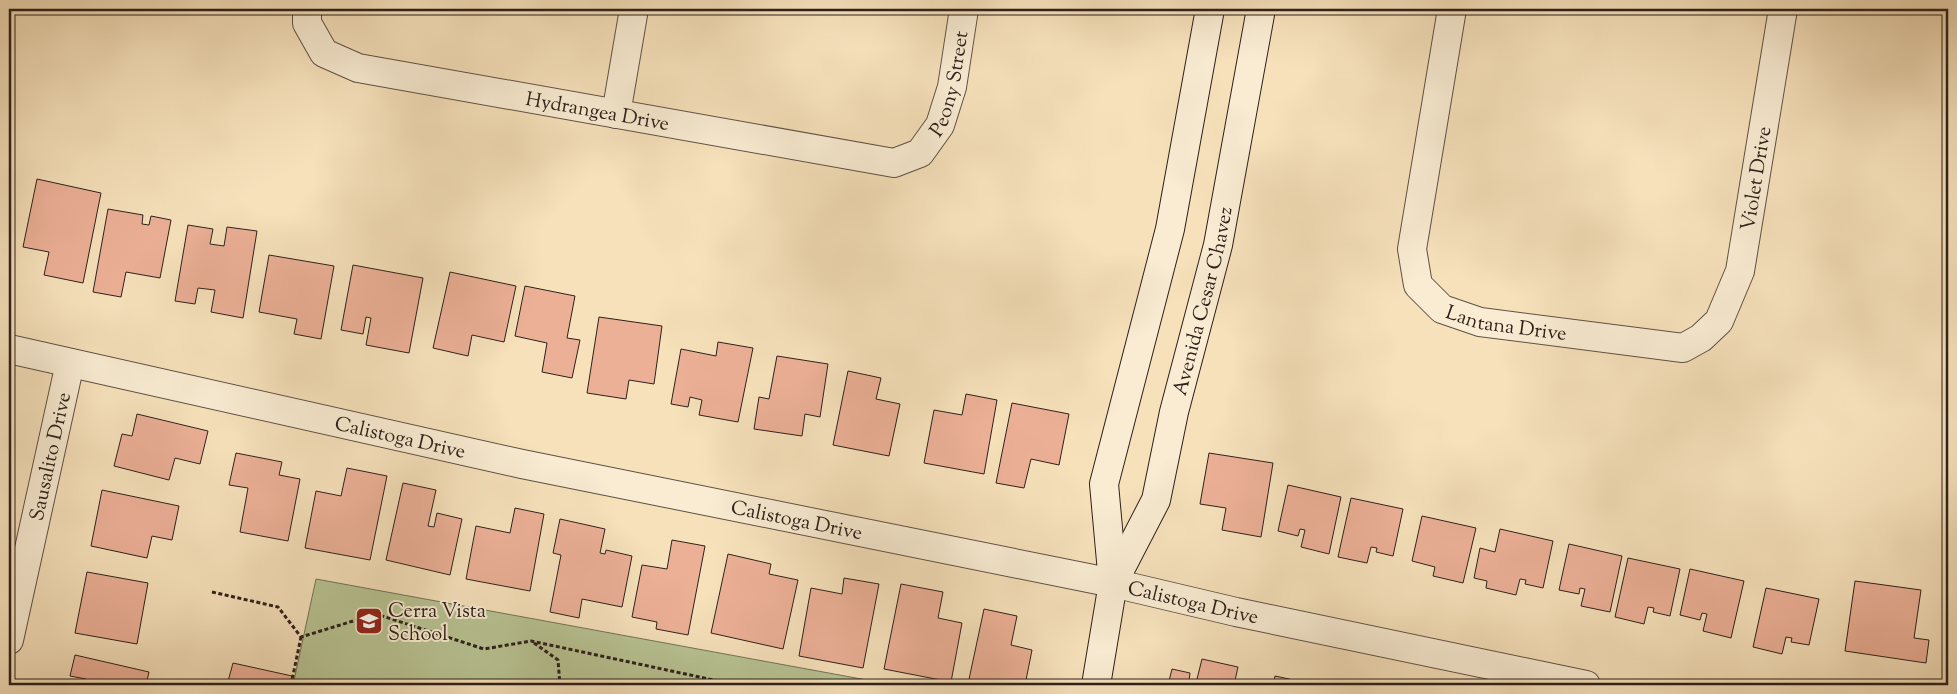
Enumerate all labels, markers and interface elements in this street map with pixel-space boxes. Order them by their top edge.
street label: Peony Street [924,29,977,144]
street label: Hydrangea Drive [523,86,671,140]
street label: Violet Drive [1735,124,1781,233]
street label: Avenida Cesar Chavez [1167,205,1242,399]
street label: Lantana Drive [1441,299,1568,350]
street label: Sausalito Drive [24,390,80,524]
street label: Calistoga Drive [331,410,468,468]
street label: Calistoga Drive [728,494,865,549]
street label: Calistoga Drive [1124,575,1261,633]
place label: Cerra Vista School [388,598,486,650]
school or university icon: Cerra Vista School [354,606,384,636]

